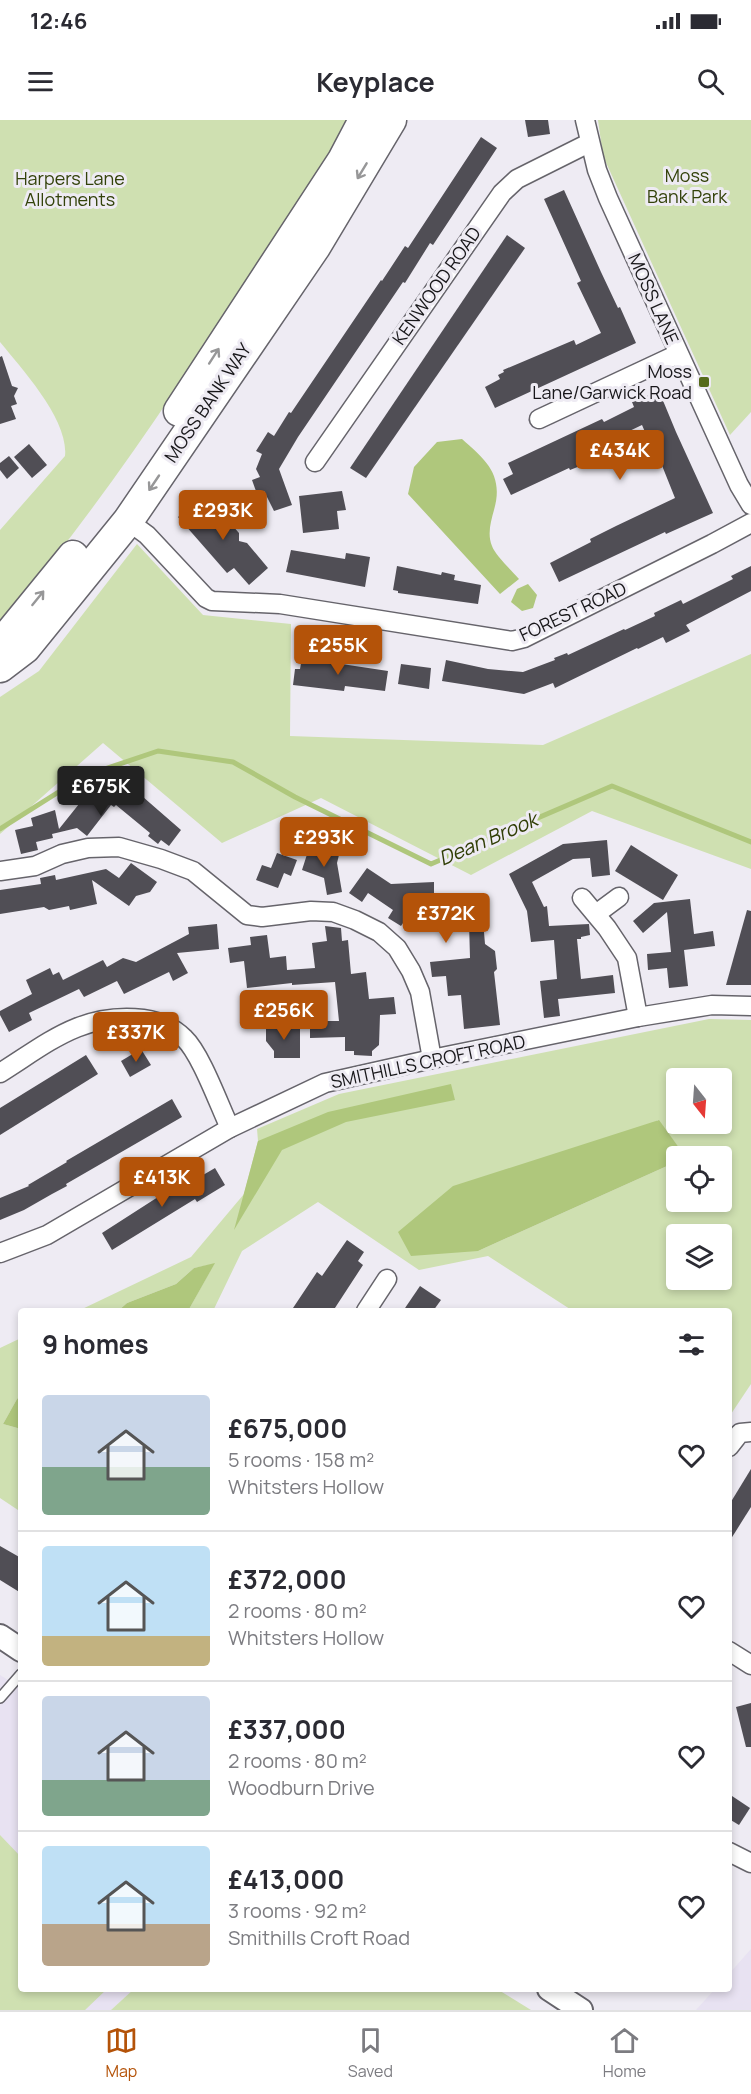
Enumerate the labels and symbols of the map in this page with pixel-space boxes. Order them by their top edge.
one-way arrow [355,162,367,179]
park label: Moss Bank Park [647,163,728,208]
park label: Harpers Lane Allotments [15,166,125,211]
street label: KENWOOD ROAD [386,222,486,349]
street label: MOSS LANE [623,249,685,348]
street label: MOSS BANK WAY [158,337,256,467]
one-way arrow [208,349,220,365]
place label: Moss Lane/Garwick Road [532,359,692,404]
marker: Moss Lane/Garwick Road [697,375,711,389]
pin: £434K [578,430,662,481]
one-way arrow [148,474,160,491]
pin: £293K [181,490,265,541]
street label: FOREST ROAD [515,576,630,646]
one-way arrow [32,590,45,606]
pin: £255K [296,625,380,676]
pin: £675K [59,766,143,817]
water label: Dean Brook [434,804,544,871]
pin: £293K [282,817,366,868]
pin: £372K [404,893,488,944]
pin: £256K [242,990,326,1041]
pin: £337K [94,1012,178,1063]
street label: SMITHILLS CROFT ROAD [328,1029,527,1093]
north arrow [666,1068,732,1134]
pin: £413K [120,1157,204,1208]

